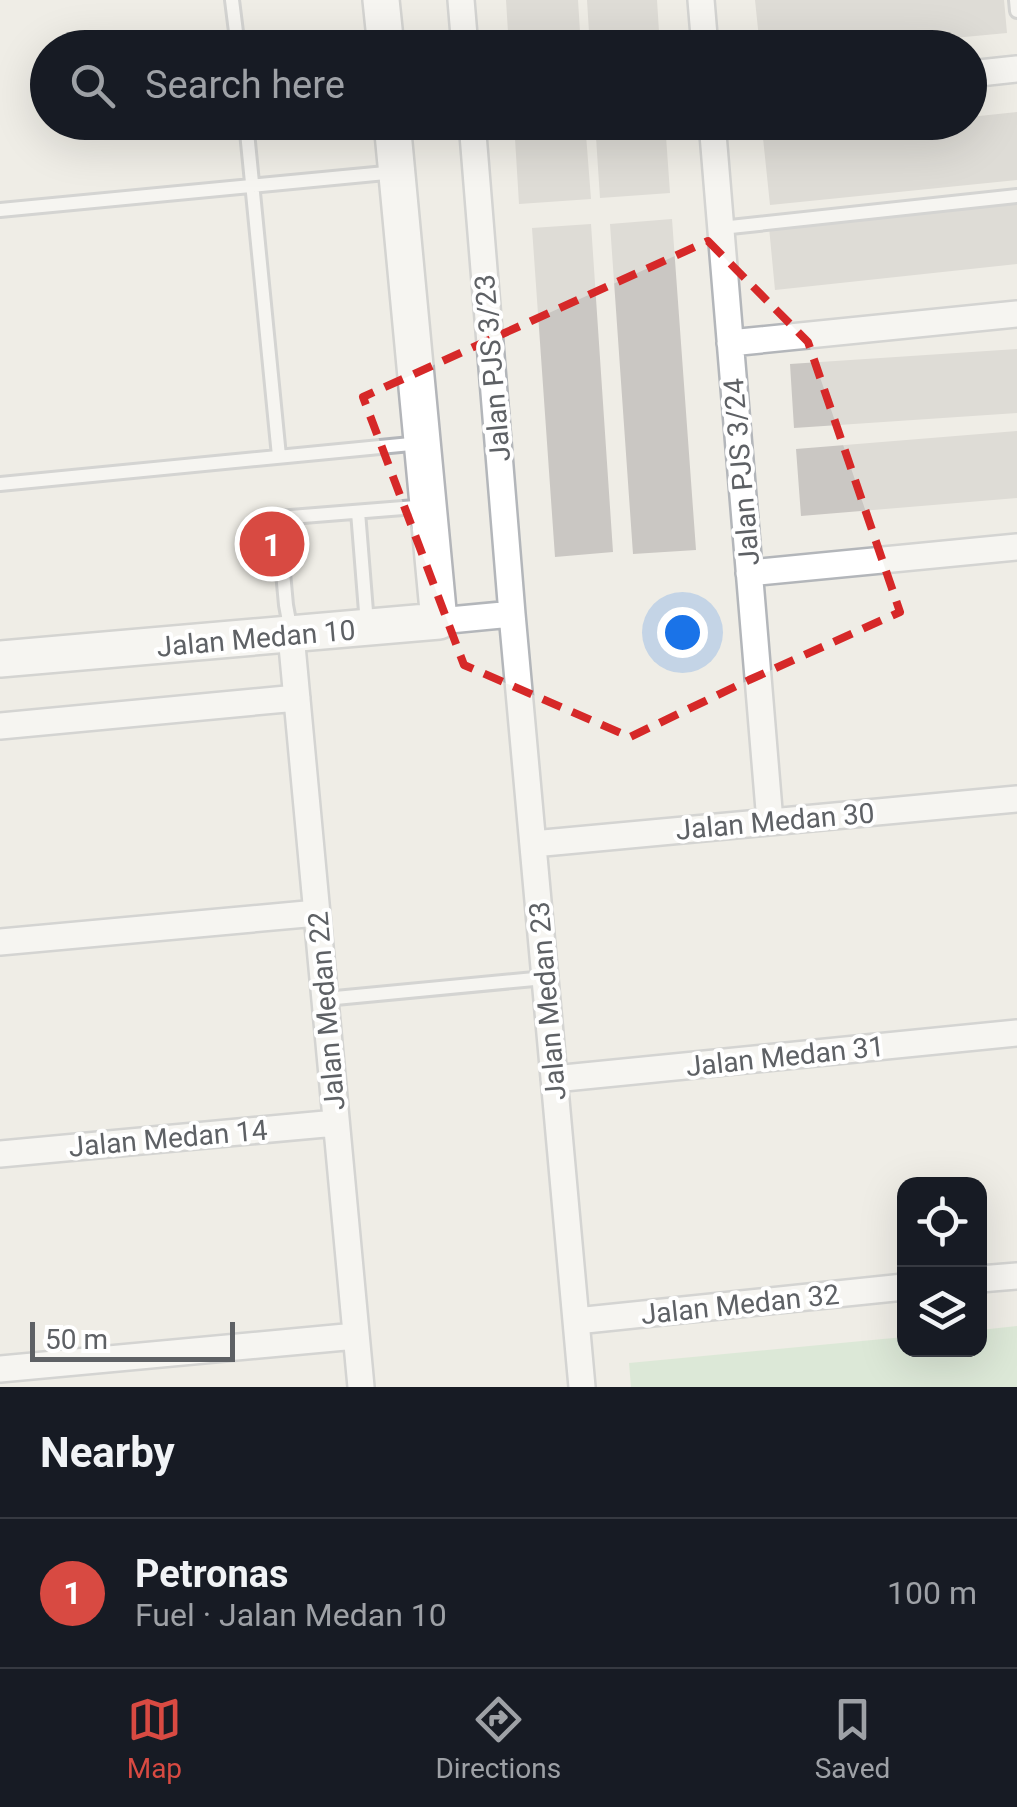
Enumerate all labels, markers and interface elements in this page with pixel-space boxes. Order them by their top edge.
search box [30,30,987,140]
icon: search [65,58,120,113]
text: Search here [145,63,345,107]
street label: Jalan PJS 3/23 [468,273,517,463]
street label: Jalan PJS 3/24 [717,377,766,567]
pin: 1 [240,506,304,582]
your location [657,607,708,658]
street label: Jalan Medan 10 [155,613,357,664]
street label: Jalan Medan 30 [674,796,876,847]
street label: Jalan Medan 23 [522,900,573,1102]
street label: Jalan Medan 22 [301,910,352,1112]
street label: Jalan Medan 31 [684,1030,886,1083]
street label: Jalan Medan 14 [67,1113,269,1164]
map controls [897,1177,987,1357]
button: locate [897,1177,987,1267]
button: layers [897,1267,987,1357]
street label: Jalan Medan 32 [639,1278,841,1331]
scale bar [30,1317,235,1362]
text: 50 m [45,1323,108,1356]
text: Nearby [40,1428,175,1477]
text: Petronas [135,1552,289,1596]
text: 1 [63,1574,82,1612]
text: 100 m [887,1574,977,1612]
text: Fuel · Jalan Medan 10 [135,1596,447,1634]
tab: Map [127,1692,182,1785]
tab: Directions [435,1692,561,1785]
tab: Saved [815,1692,890,1785]

